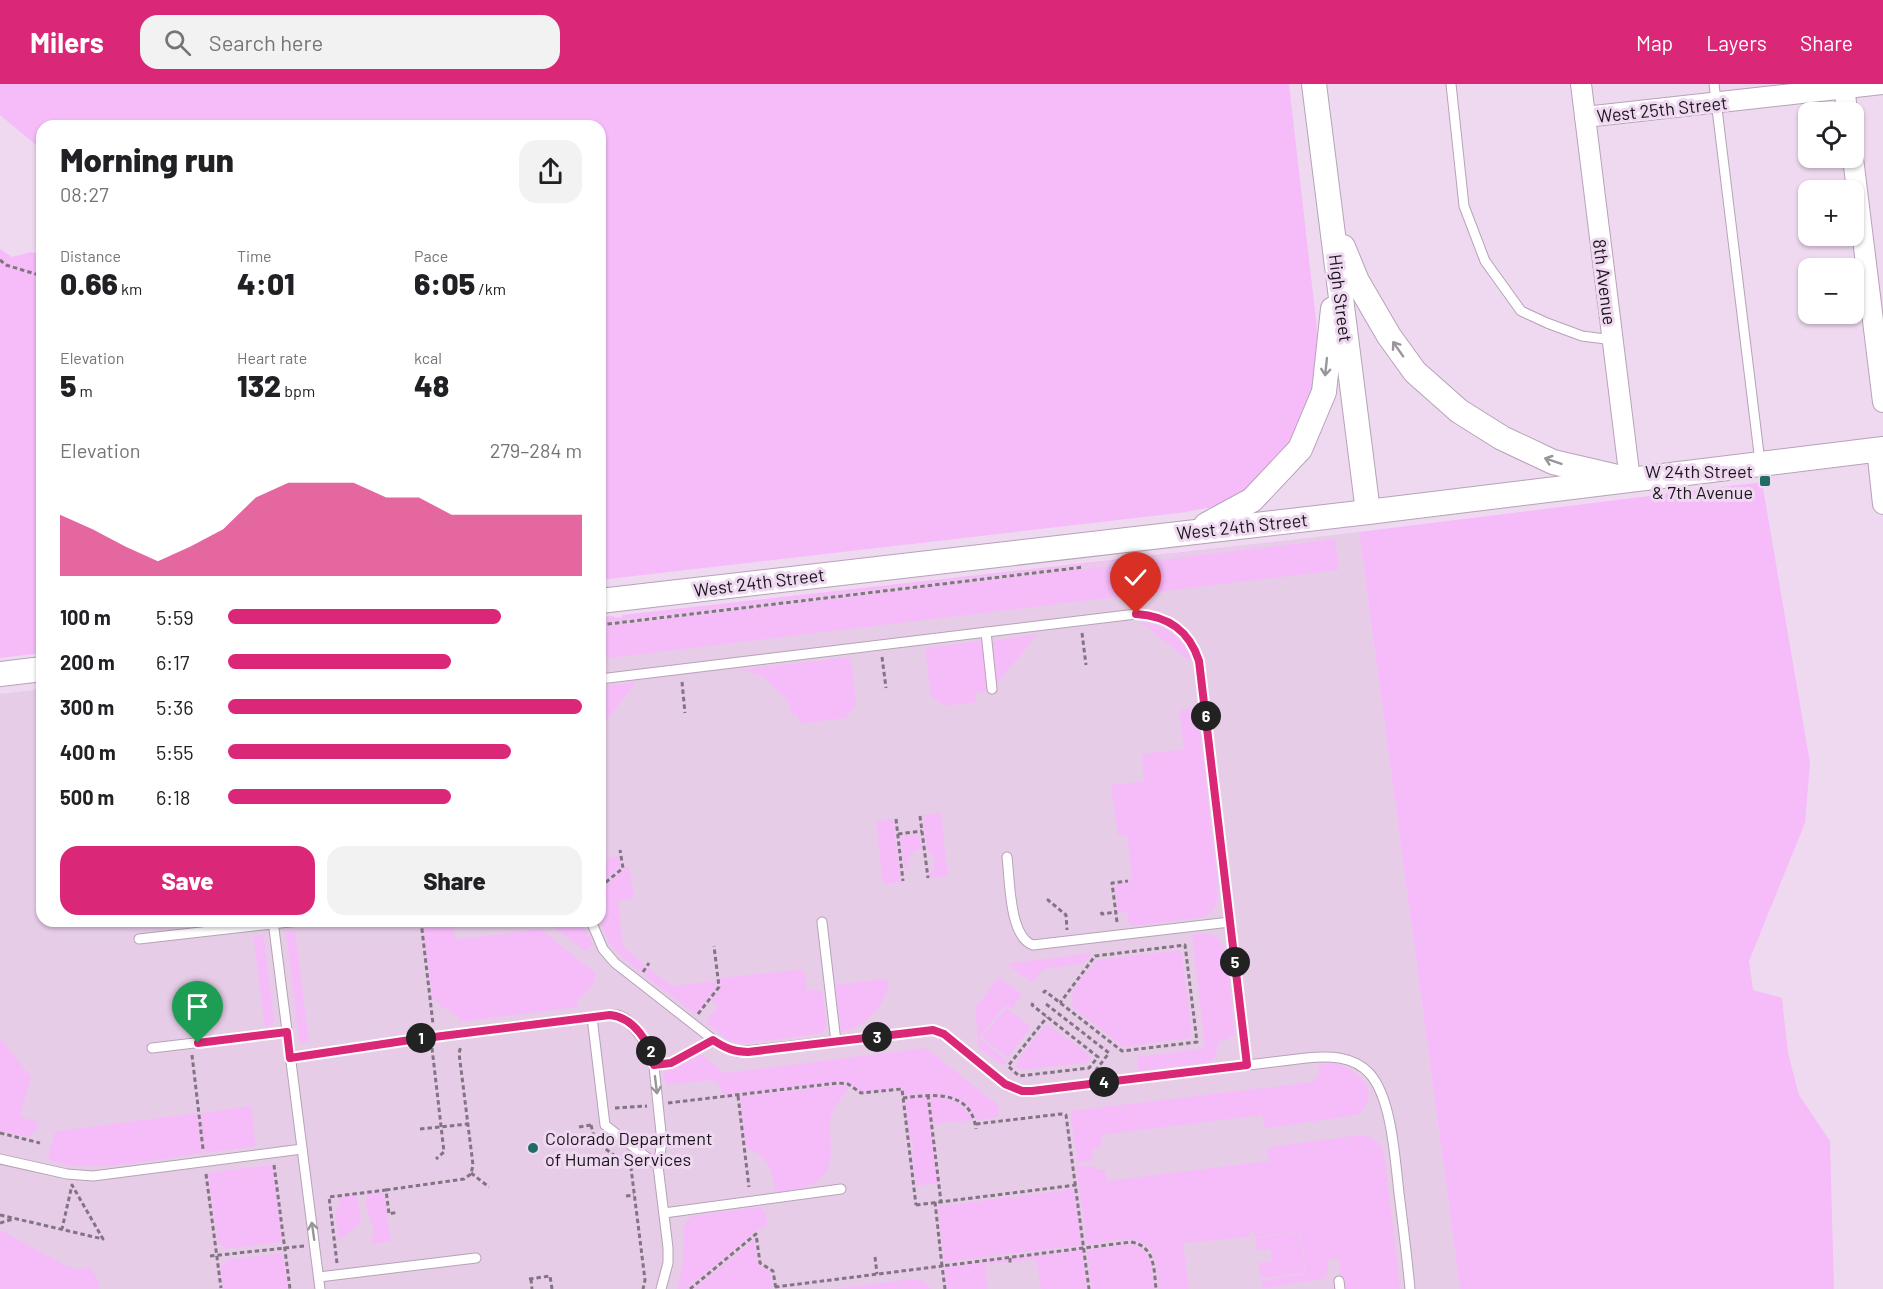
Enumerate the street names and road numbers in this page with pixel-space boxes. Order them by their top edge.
street label: West 25th Street [1596,91,1728,127]
street label: 8th Avenue [1589,238,1621,326]
street label: High Street [1325,253,1357,343]
street label: West 24th Street [1175,508,1309,544]
street label: West 24th Street [692,563,826,601]

